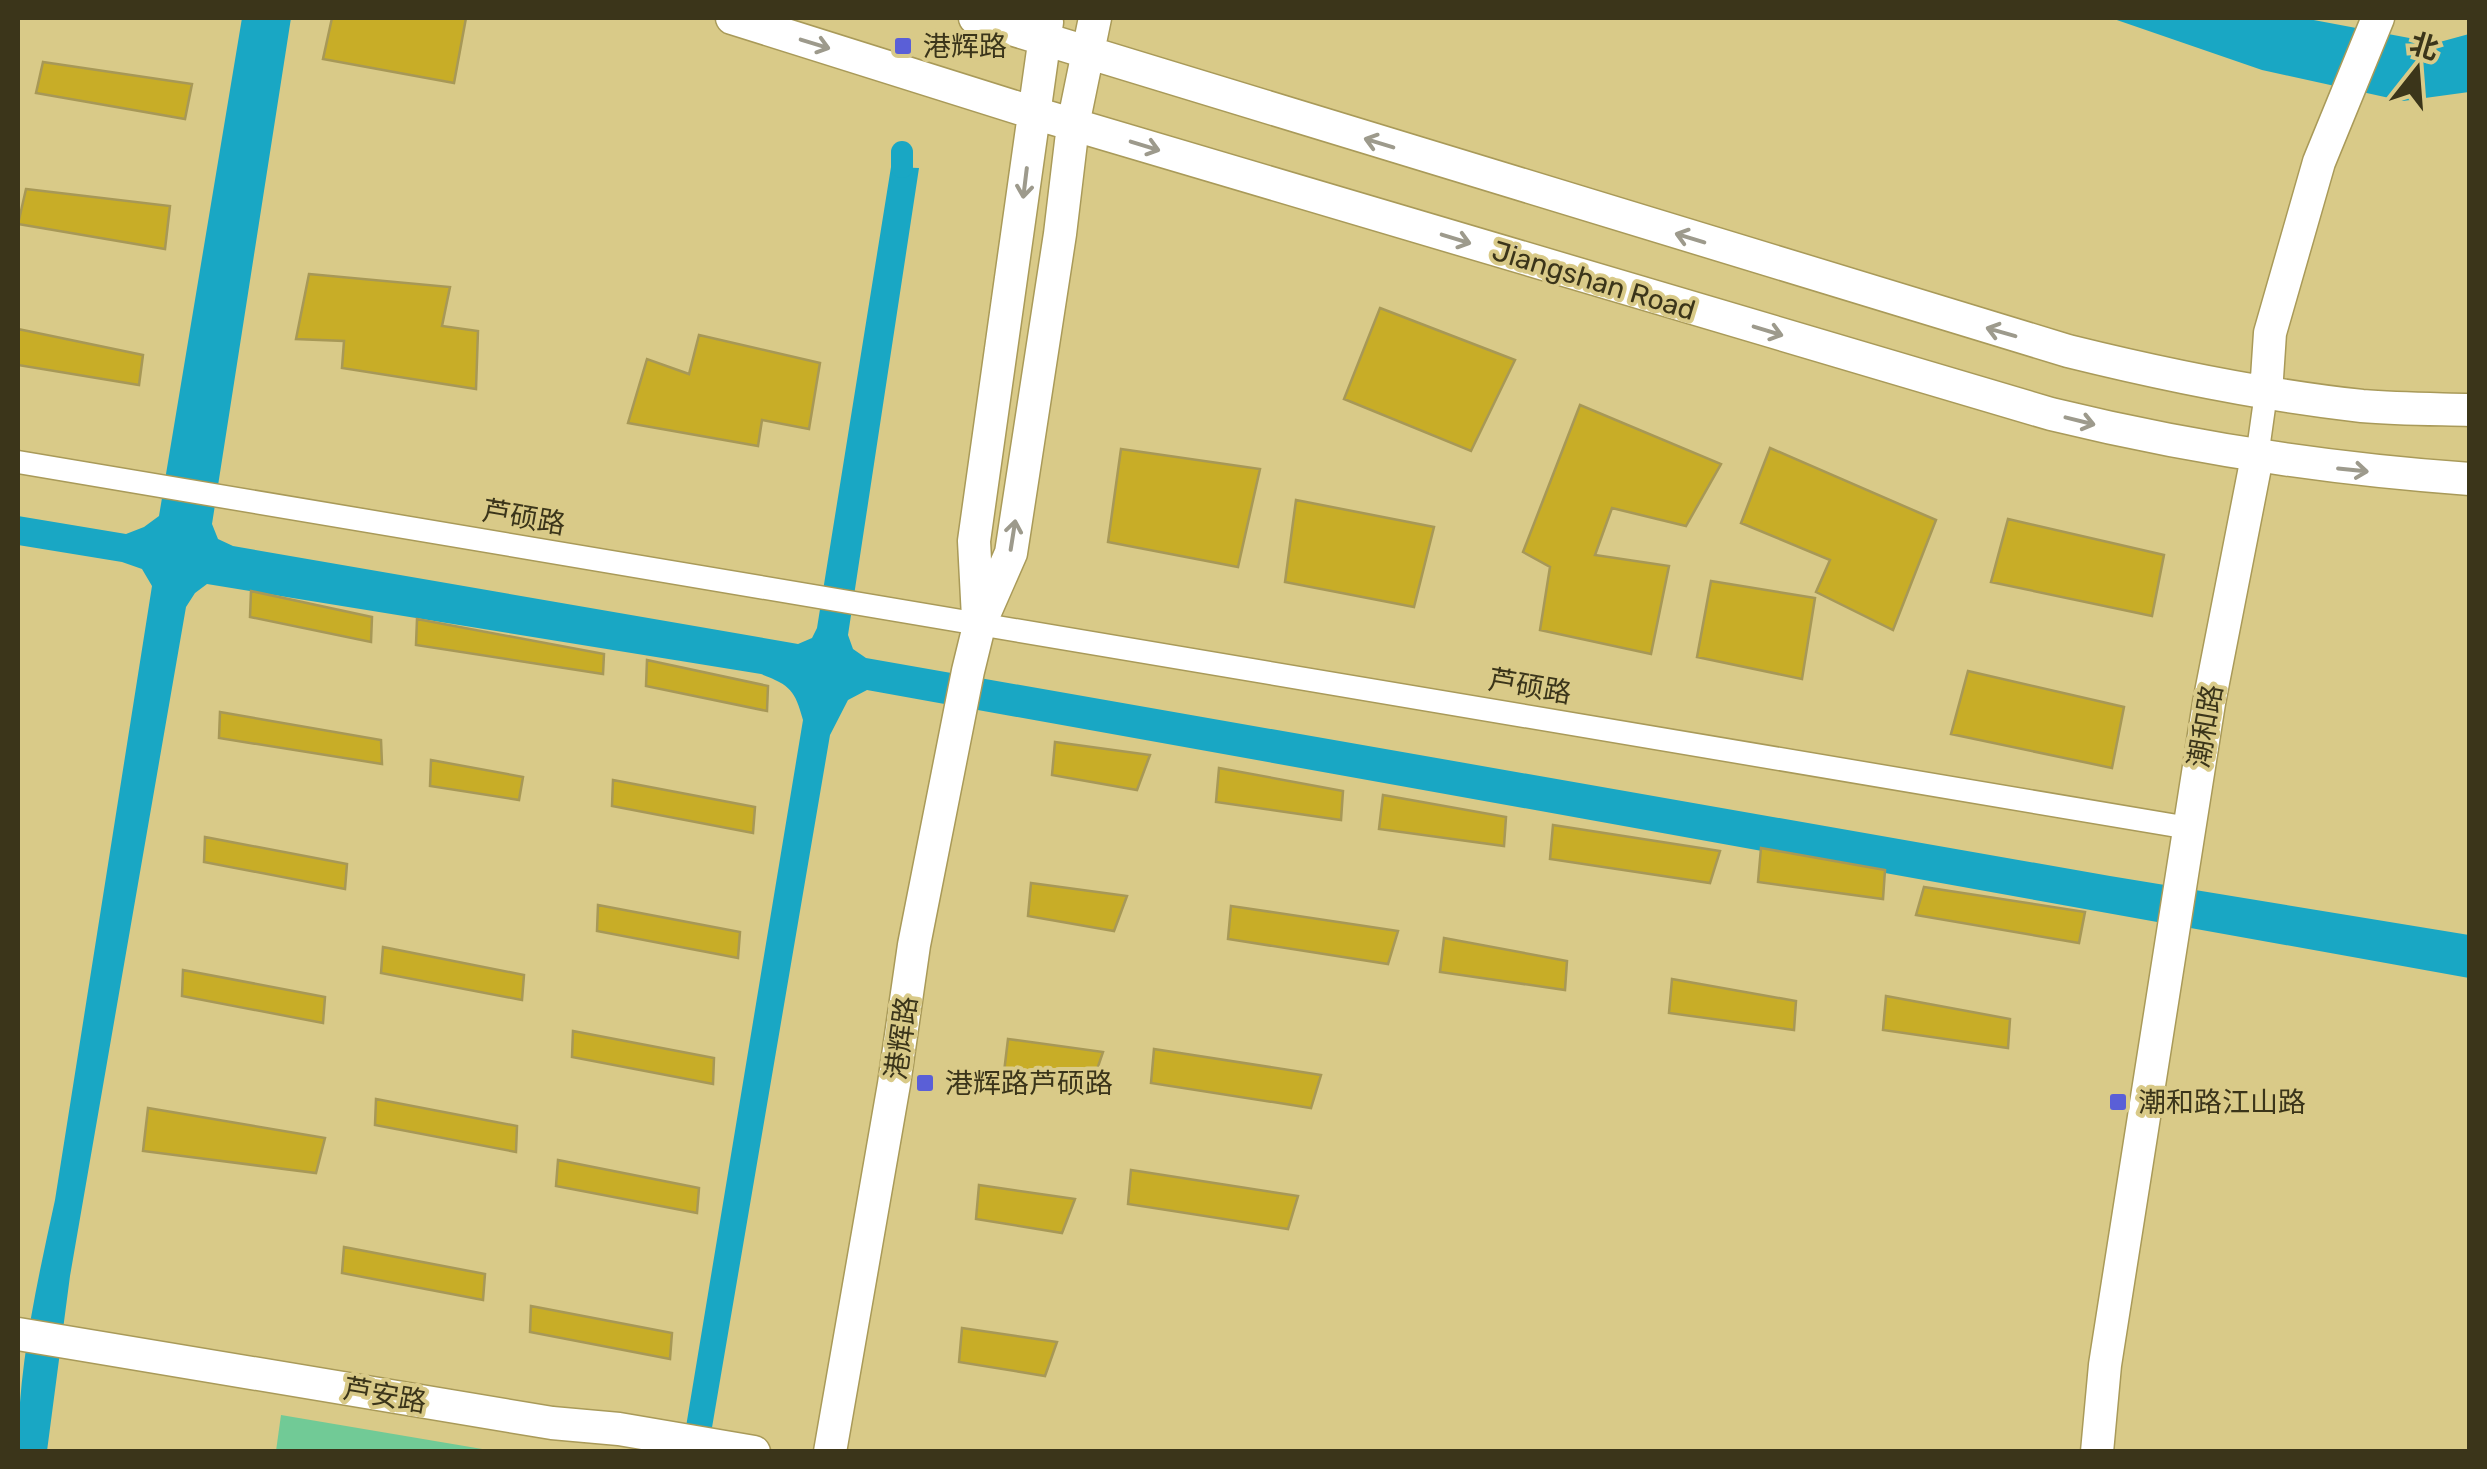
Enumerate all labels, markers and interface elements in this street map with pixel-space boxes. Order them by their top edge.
north arrow [2367,20,2467,120]
text: 北 [2406,27,2442,66]
place label: 港辉路 [923,30,1007,63]
marker: 港辉路 [892,35,914,57]
one-way arrow [798,36,830,54]
one-way arrow [1364,133,1395,151]
one-way arrow [1128,138,1160,156]
one-way arrow [1015,167,1034,199]
one-way arrow [1675,228,1706,246]
one-way arrow [1440,231,1471,249]
street label: Jiangshan Road [1488,234,1699,327]
one-way arrow [1986,322,2017,341]
one-way arrow [1751,323,1783,341]
one-way arrow [2063,413,2095,431]
one-way arrow [2337,461,2369,480]
street label: 芦硕路 [480,494,568,541]
one-way arrow [1005,520,1023,552]
street label: 芦硕路 [1486,663,1574,710]
street label: 潮和路 [2182,682,2229,770]
street label: 港辉路 [879,994,924,1082]
place label: 港辉路芦硕路 [945,1067,1113,1100]
marker: 港辉路芦硕路 [914,1072,936,1094]
place label: 潮和路江山路 [2138,1086,2306,1119]
marker: 潮和路江山路 [2107,1091,2129,1113]
street label: 芦安路 [341,1372,429,1419]

